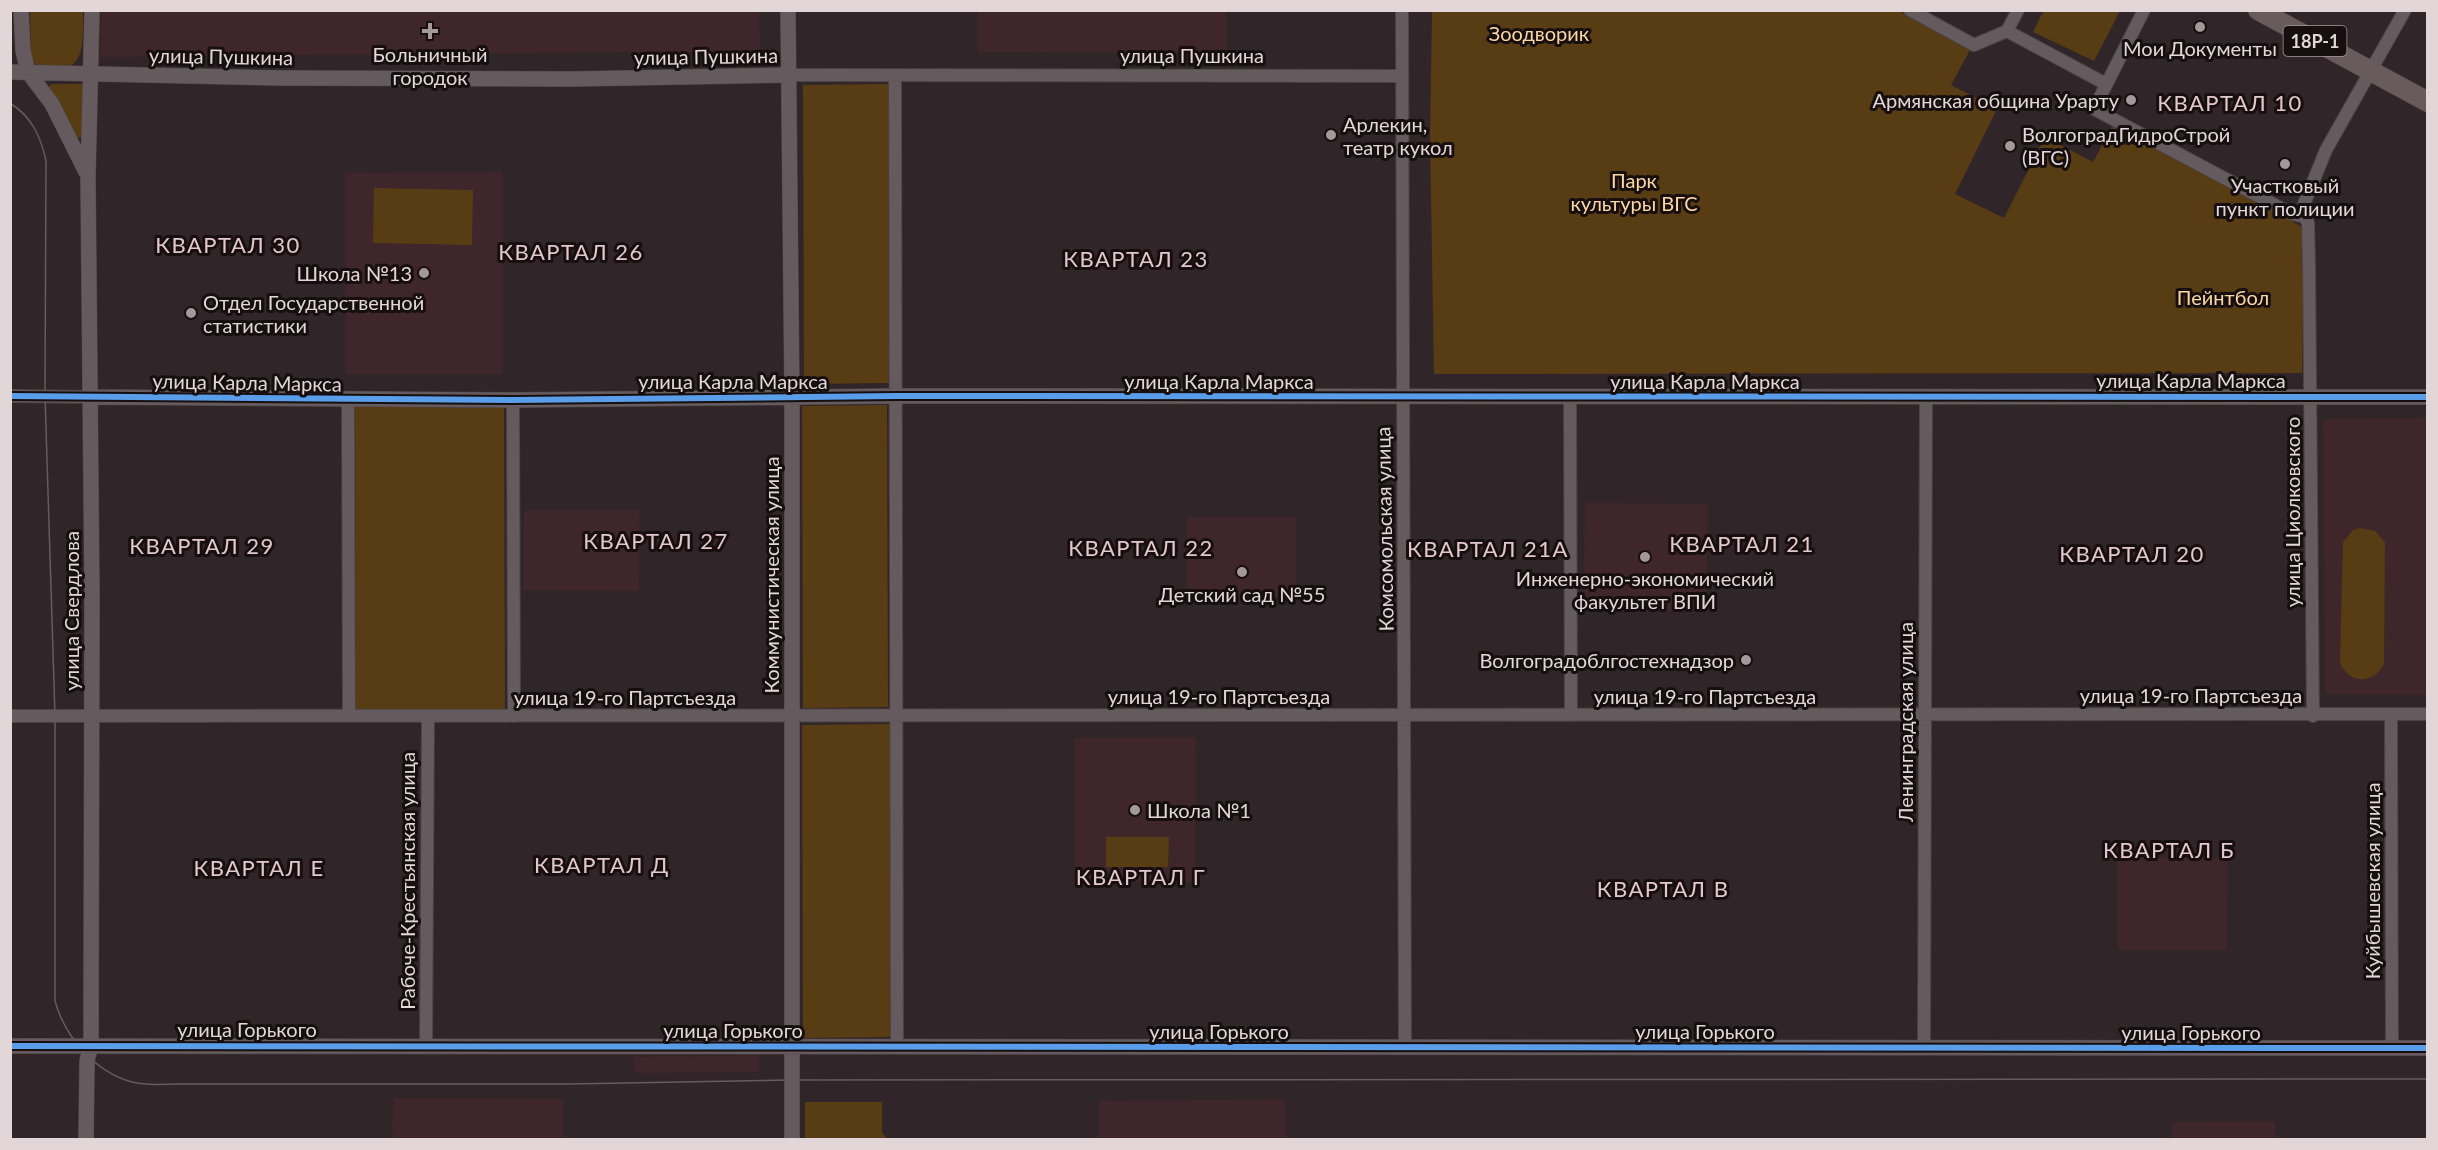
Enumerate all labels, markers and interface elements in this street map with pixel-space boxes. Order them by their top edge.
marker: Мои Документы [2193,20,2207,34]
park label: Зоодворик [1489,21,1590,45]
marker: Больничный городок [421,22,439,40]
road number: 18Р-1 [2284,26,2346,56]
place label: Мои Документы [2123,36,2277,60]
place label: Больничный городок [373,42,487,89]
street label: улица Пушкина [149,43,293,69]
street label: улица Пушкина [634,43,778,69]
street label: улица Пушкина [1120,43,1264,67]
place label: Армянская община Урарту [1873,88,2120,112]
district label: КВАРТАЛ 10 [2157,89,2303,116]
marker: Армянская община Урарту [2124,93,2138,107]
place label: Арлекин, театр кукол [1343,112,1453,159]
place label: ВолгоградГидроСтрой (ВГС) [2022,122,2230,169]
marker: Арлекин, театр кукол [1324,128,1338,142]
marker: ВолгоградГидроСтрой (ВГС) [2003,139,2017,153]
marker: Участковый пункт полиции [2278,157,2292,171]
park label: Парк культуры ВГС [1570,168,1698,215]
place label: Участковый пункт полиции [2215,173,2355,220]
district label: КВАРТАЛ 30 [155,231,301,258]
district label: КВАРТАЛ 26 [498,238,644,265]
district label: КВАРТАЛ 23 [1063,245,1209,272]
place label: Школа №13 [297,261,412,285]
marker: Школа №13 [417,266,431,280]
park label: Пейнтбол [2177,285,2269,309]
place label: Отдел Государственной статистики [203,290,424,337]
marker: Отдел Государственной статистики [184,306,198,320]
street label: улица Карла Маркса [152,368,342,396]
street label: улица Карла Маркса [2096,368,2286,392]
street label: улица Карла Маркса [638,369,828,393]
street label: улица Карла Маркса [1124,369,1314,393]
street label: улица Карла Маркса [1610,369,1800,393]
street label: улица Циолковского [2280,417,2304,607]
street label: Комсомольская улица [1370,426,1398,632]
street label: Коммунистическая улица [759,457,783,693]
district label: КВАРТАЛ 27 [583,527,729,554]
district label: КВАРТАЛ 21 [1669,530,1815,557]
street label: улица Свердлова [59,531,83,691]
district label: КВАРТАЛ 29 [129,532,275,559]
district label: КВАРТАЛ 22 [1068,534,1214,561]
district label: КВАРТАЛ 21А [1407,535,1569,562]
district label: КВАРТАЛ 20 [2059,540,2205,567]
marker: Инженерно-экономический факультет ВПИ [1638,550,1652,564]
marker: Детский сад №55 [1235,565,1249,579]
place label: Инженерно-экономический факультет ВПИ [1516,566,1774,613]
place label: Детский сад №55 [1159,582,1325,606]
street label: Ленинградская улица [1893,622,1917,823]
place label: Волгоградоблгостехнадзор [1479,648,1734,672]
marker: Волгоградоблгостехнадзор [1739,653,1753,667]
street label: улица 19-го Партсъезда [2080,683,2302,707]
street label: улица 19-го Партсъезда [1108,684,1330,708]
street label: улица 19-го Партсъезда [1594,684,1816,708]
street label: улица 19-го Партсъезда [514,685,736,709]
street label: Рабоче-Крестьянская улица [395,752,419,1010]
street label: Куйбышевская улица [2360,783,2384,979]
place label: Школа №1 [1147,798,1251,822]
marker: Школа №1 [1128,803,1142,817]
district label: КВАРТАЛ Б [2103,836,2235,863]
district label: КВАРТАЛ Д [534,851,670,878]
district label: КВАРТАЛ Е [193,854,325,881]
district label: КВАРТАЛ Г [1076,863,1206,890]
district label: КВАРТАЛ В [1597,875,1729,902]
street label: улица Горького [177,1017,317,1041]
street label: улица Горького [663,1018,803,1042]
street label: улица Горького [1149,1019,1289,1043]
street label: улица Горького [1635,1019,1775,1043]
street label: улица Горького [2121,1020,2261,1044]

